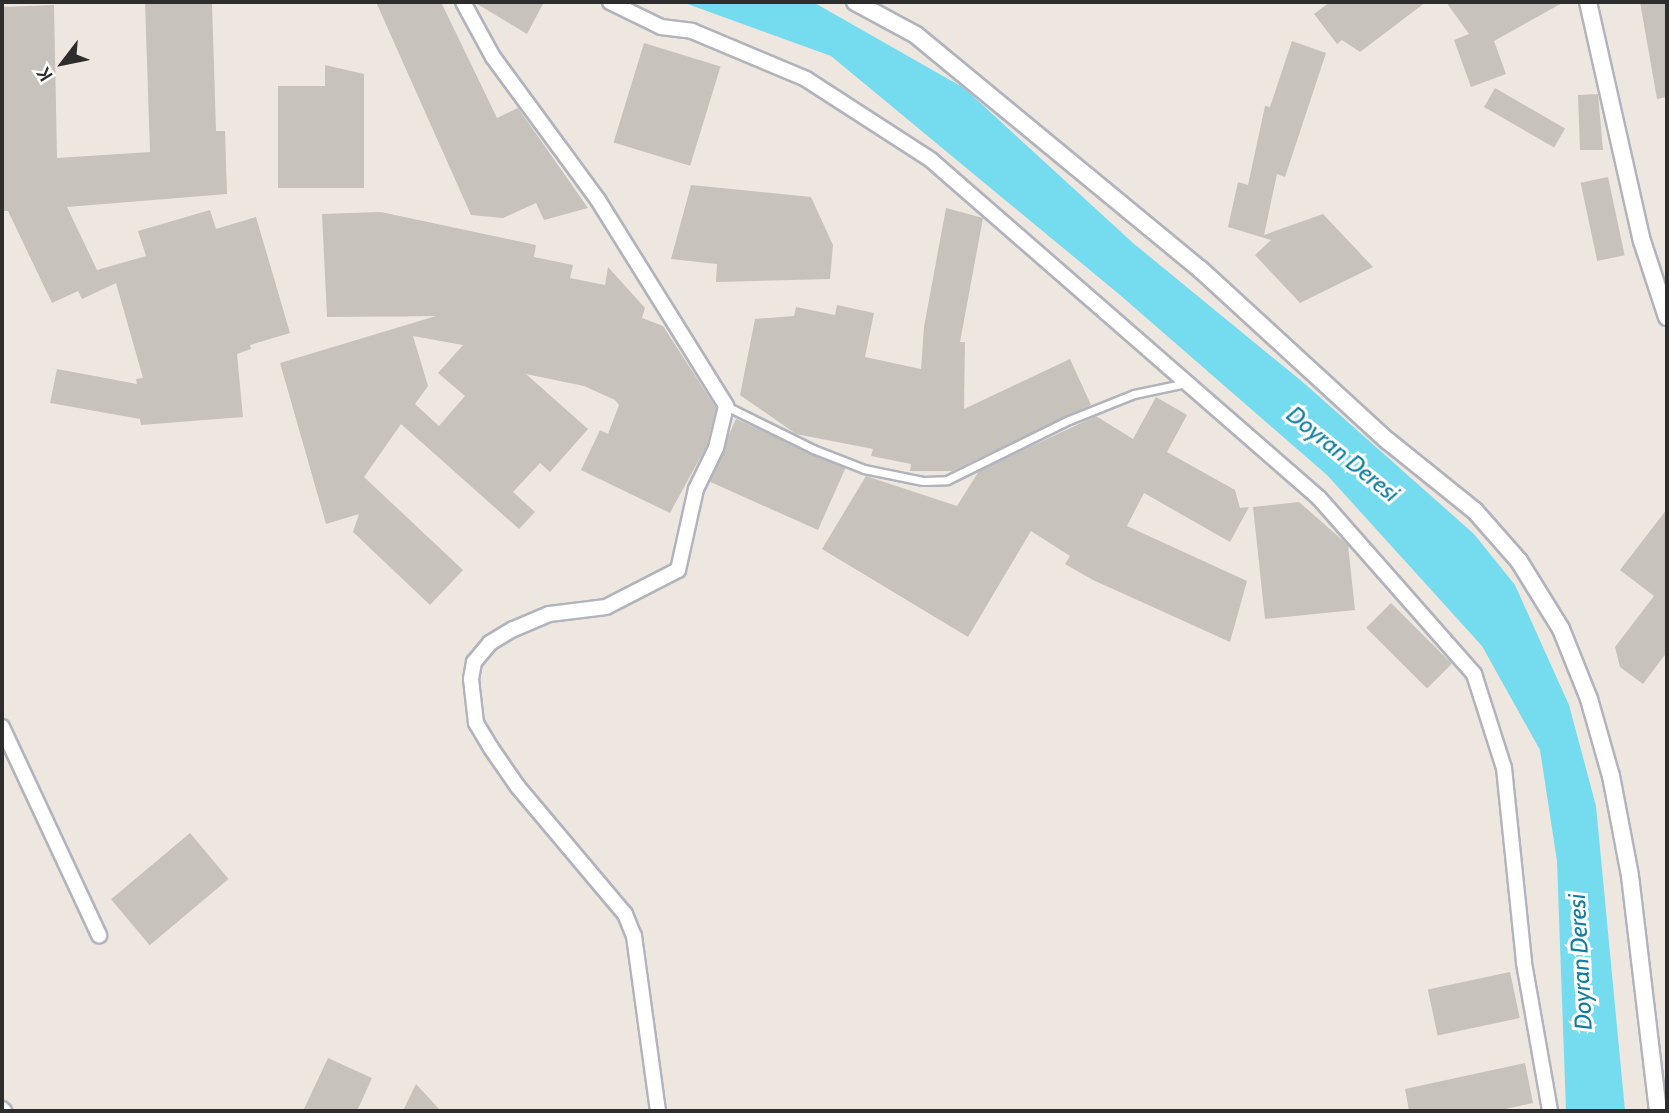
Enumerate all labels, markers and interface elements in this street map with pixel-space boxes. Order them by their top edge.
north arrow [28,28,98,98]
text: K [32,63,58,86]
water label: Doyran Deresi [1281,400,1405,508]
water label: Doyran Deresi [1562,893,1598,1031]

